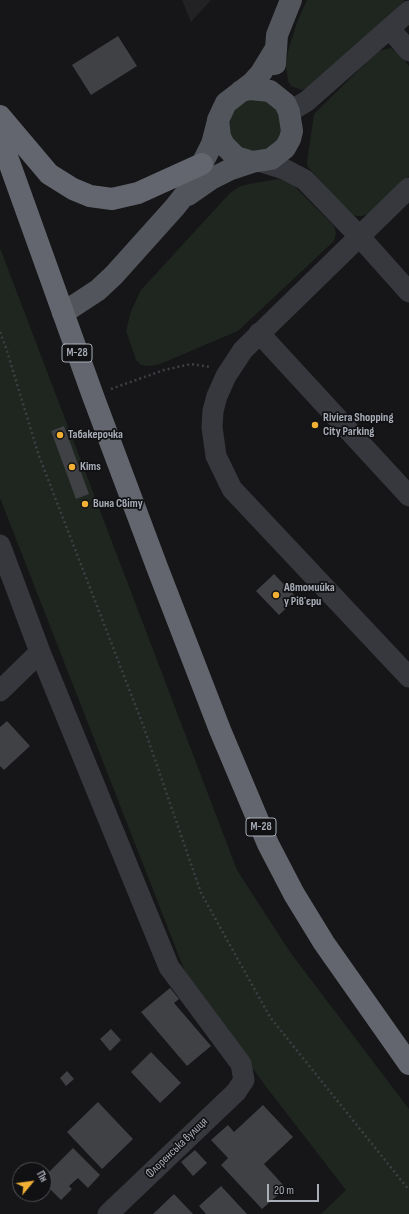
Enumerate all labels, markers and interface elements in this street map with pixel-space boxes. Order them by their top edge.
road number: М-28 [62,344,92,362]
place label: Riviera Shopping City Parking [323,411,393,439]
marker: Riviera Shopping City Parking [310,420,320,430]
place label: Табакерочка [68,428,123,442]
marker: Табакерочка [55,430,65,440]
place label: Kims [80,460,101,474]
marker: Kims [67,462,77,472]
place label: Вина Світу [93,497,143,511]
marker: Вина Світу [80,499,90,509]
place label: Автомийка у Рівʼєри [284,581,335,609]
marker: Автомийка у Рівʼєри [271,590,281,600]
road number: М-28 [246,818,276,836]
street label: Флоренська вулиця [143,1115,211,1181]
north arrow [12,1162,52,1202]
text: Пн [34,1169,50,1184]
scale bar [269,1176,321,1202]
text: 20 m [274,1183,294,1198]

